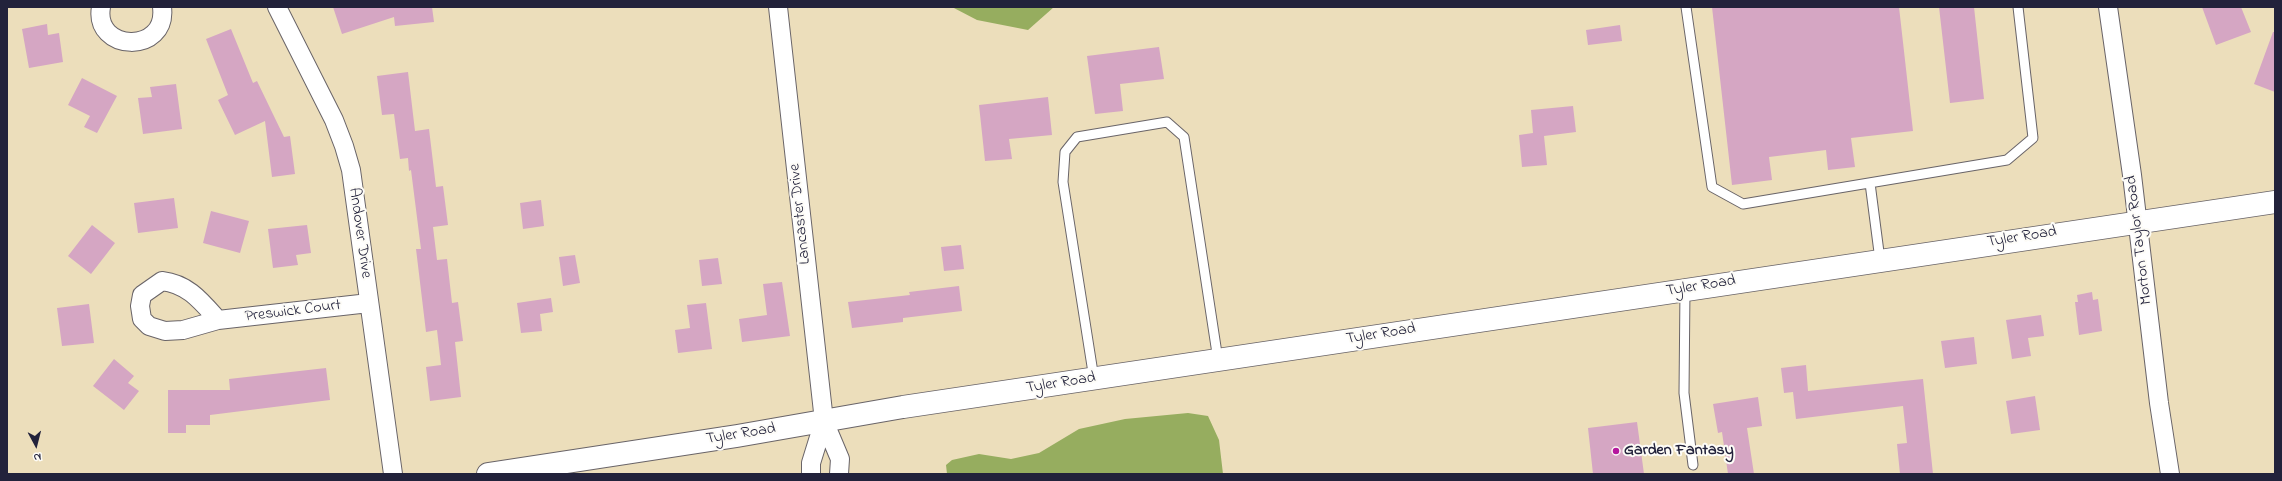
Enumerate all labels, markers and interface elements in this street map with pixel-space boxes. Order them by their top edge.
street label: Lancaster Drive [786,163,816,265]
street label: Morton Taylor Road [2123,174,2157,306]
street label: Andover Drive [343,186,375,280]
street label: Tyler Road [1986,223,2058,253]
street label: Tyler Road [1665,272,1737,302]
street label: Preswick Court [244,297,342,327]
street label: Tyler Road [1345,320,1417,350]
street label: Tyler Road [1025,369,1097,399]
street label: Tyler Road [705,420,777,450]
north arrow [16,425,56,465]
place label: Garden Fantasy [1624,441,1734,461]
marker: Garden Fantasy [1611,446,1621,456]
text: N [33,449,42,465]

